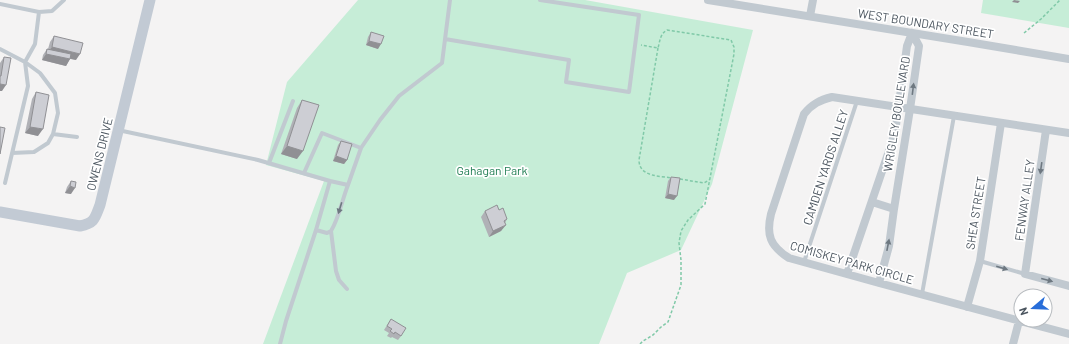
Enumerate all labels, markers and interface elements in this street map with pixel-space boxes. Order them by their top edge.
street label: WEST BOUNDARY STREET [857,5,995,41]
street label: WRIGLEY BOULEVARD [880,55,912,173]
one-way arrow [910,83,916,95]
street label: CAMDEN YARDS ALLEY [800,107,850,227]
street label: OWENS DRIVE [83,116,115,192]
street label: FENWAY ALLEY [1011,158,1037,242]
one-way arrow [1038,162,1044,175]
park label: Gahagan Park [456,163,528,177]
street label: SHEA STREET [962,175,988,251]
one-way arrow [337,202,343,214]
street label: COMISKEY PARK CIRCLE [789,238,915,286]
one-way arrow [886,239,892,251]
one-way arrow [997,265,1009,271]
one-way arrow [1041,277,1053,283]
north arrow [1013,288,1053,328]
text: N [1016,306,1030,317]

